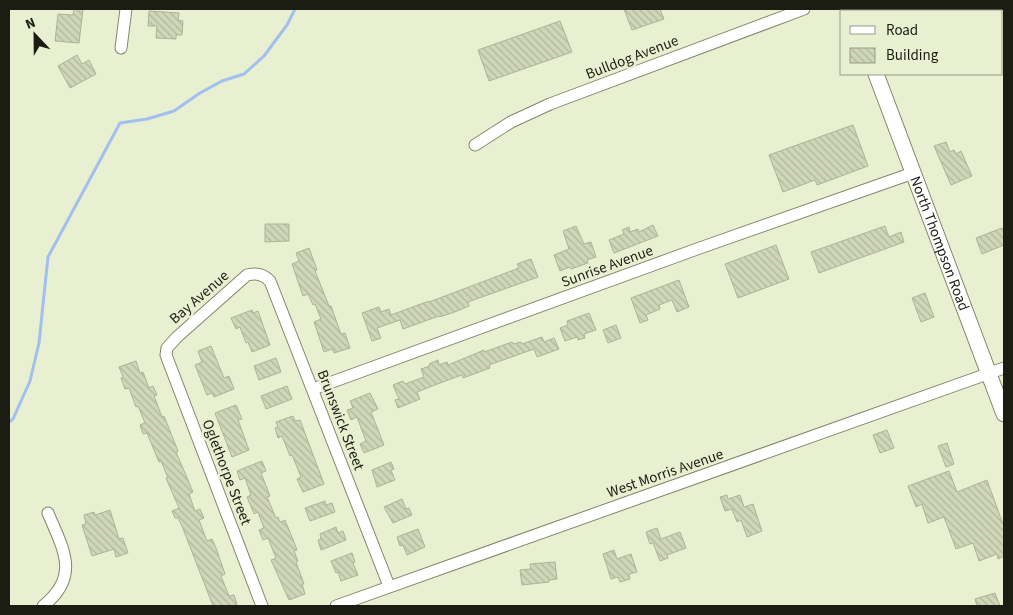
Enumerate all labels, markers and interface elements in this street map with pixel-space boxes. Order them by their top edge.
north arrow [10,10,60,60]
legend [840,10,1003,75]
text: N [22,13,39,35]
text: Road [886,20,918,41]
street label: Bulldog Avenue [583,30,682,85]
text: Building [886,45,939,66]
street label: North Thompson Road [904,173,974,314]
street label: Sunrise Avenue [558,240,656,293]
street label: Bay Avenue [165,266,234,329]
street label: Brunswick Street [312,367,369,473]
street label: Oglethorpe Street [197,416,256,528]
street label: West Morris Avenue [604,444,726,503]

